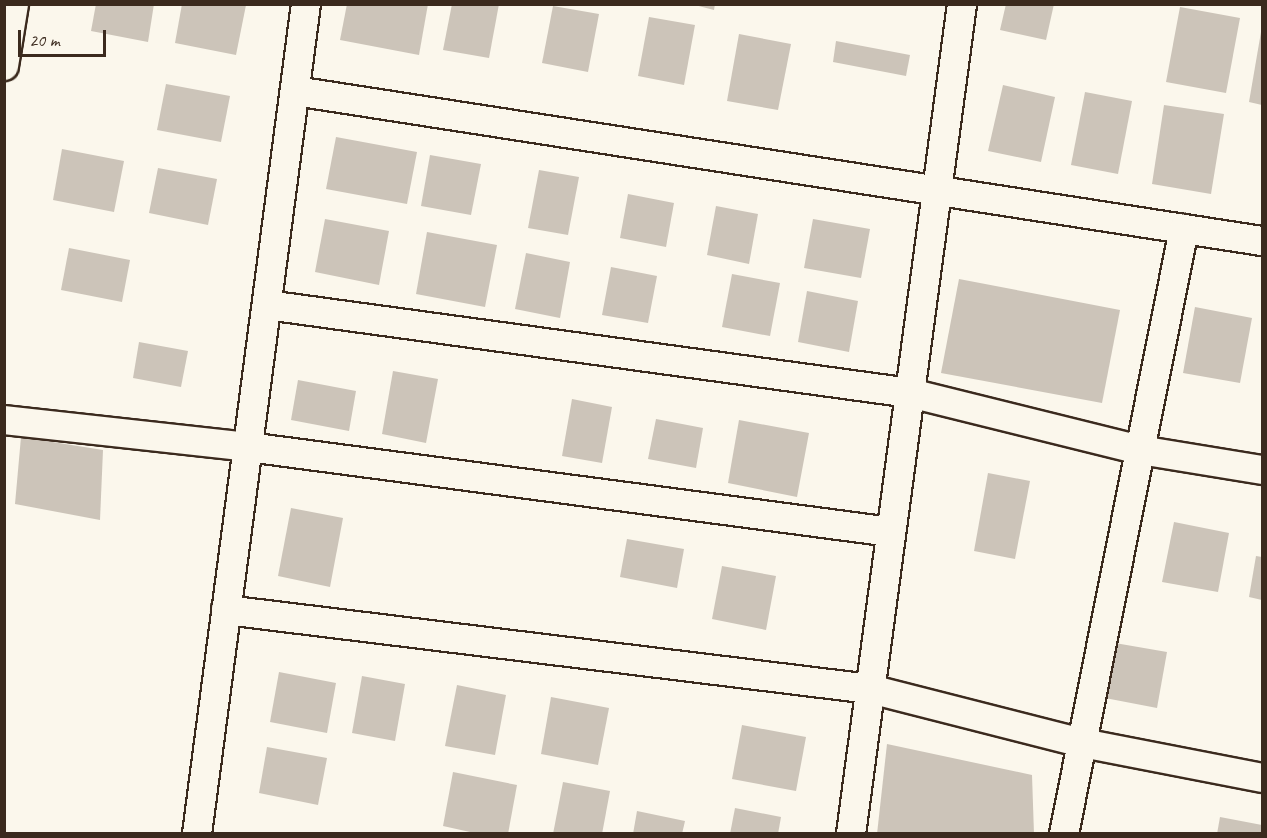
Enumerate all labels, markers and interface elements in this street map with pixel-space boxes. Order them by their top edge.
scale bar [21,18,110,56]
text: 20 m [29,29,60,51]

